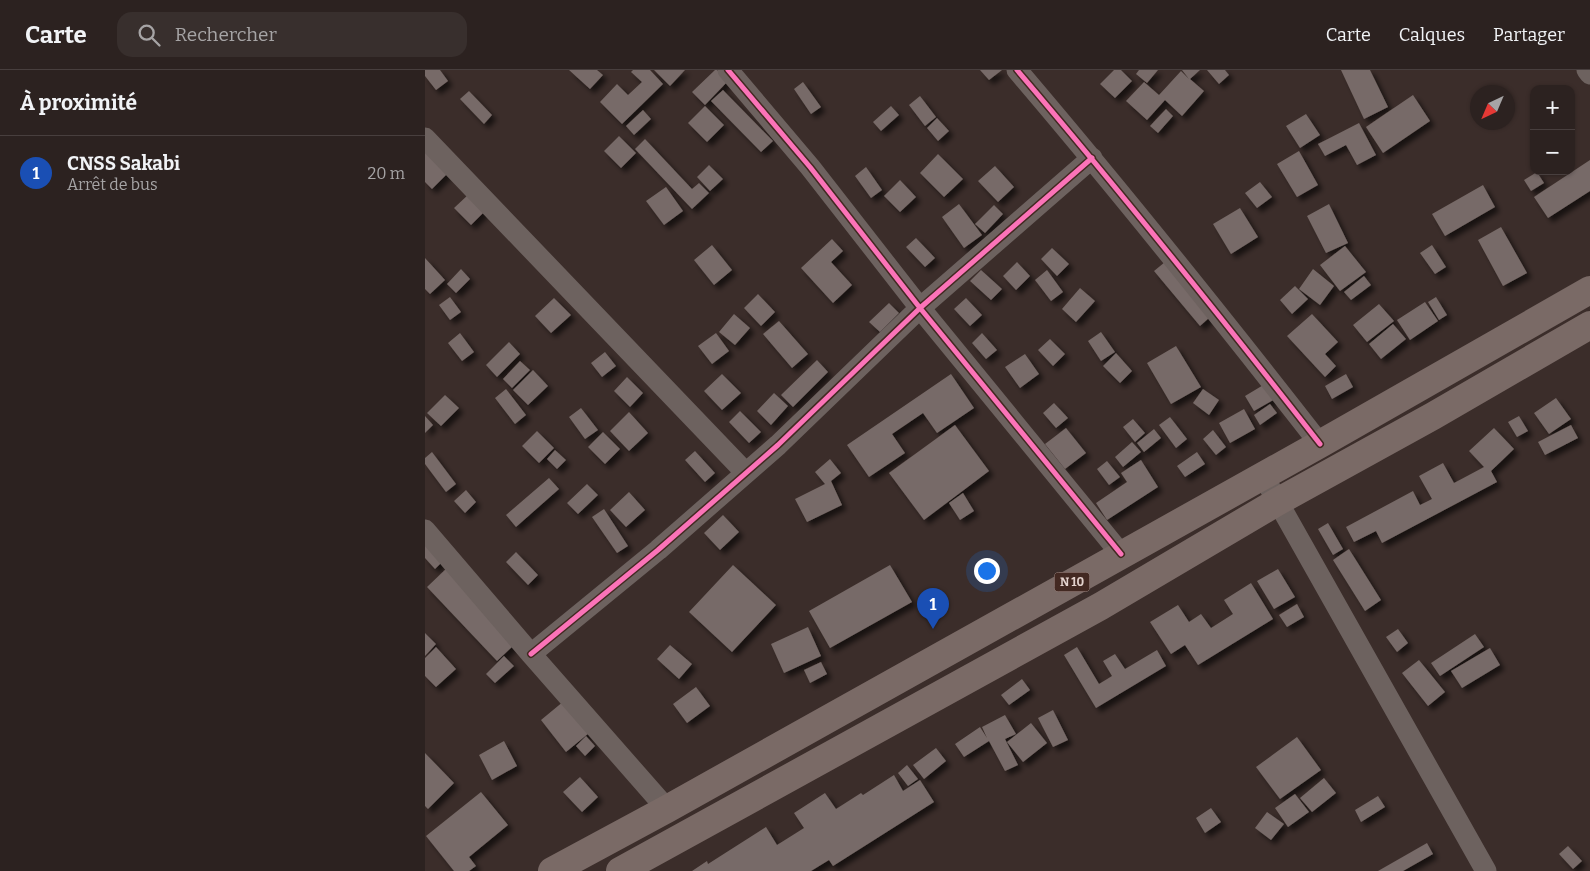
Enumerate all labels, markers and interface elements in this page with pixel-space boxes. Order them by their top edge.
search box [117,12,467,57]
text: Carte [25,21,87,49]
icon: search [135,21,163,49]
text: Rechercher [175,23,277,46]
text: Carte [1326,24,1371,46]
text: Calques [1399,24,1465,46]
text: Partager [1493,24,1565,46]
north arrow [1470,85,1515,130]
map controls [1530,85,1575,175]
button: + [1530,85,1575,130]
text: À proximité [20,90,137,116]
button: − [1530,130,1575,175]
text: CNSS Sakabi [67,152,180,175]
text: 1 [33,164,39,183]
text: 20 m [368,164,405,183]
text: Arrêt de bus [67,175,158,194]
your location [974,558,1000,584]
road number: N 10 [1055,572,1089,592]
pin: 1 [917,588,949,629]

